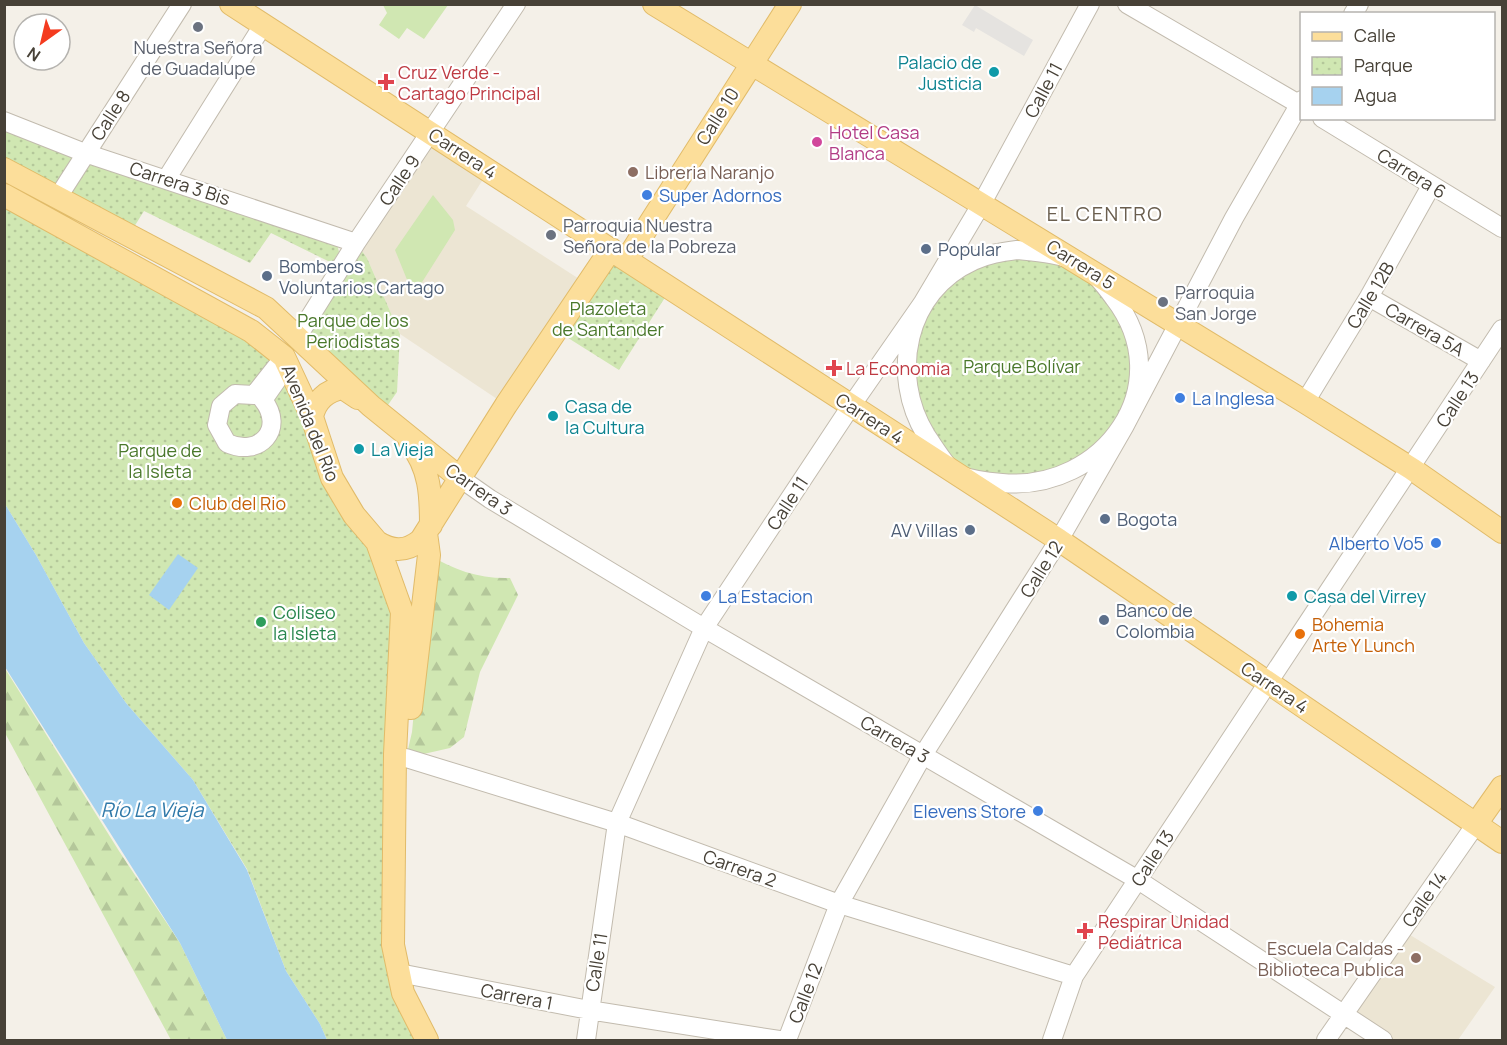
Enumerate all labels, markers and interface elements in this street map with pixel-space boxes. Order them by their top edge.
north arrow [12,12,72,72]
legend [1300,12,1495,120]
marker: Nuestra Señora de Guadalupe [191,20,205,34]
text: Calle [1354,23,1396,47]
place label: Nuestra Señora de Guadalupe [133,35,263,80]
text: N [23,42,45,67]
place label: Palacio de Justicia [898,50,982,95]
text: Parque [1354,53,1413,77]
street label: Calle 11 [1018,58,1068,122]
place label: Cruz Verde - Cartago Principal [398,60,540,105]
marker: Palacio de Justicia [987,65,1001,79]
marker: Cruz Verde - Cartago Principal [379,75,393,89]
street label: Calle 10 [690,83,744,149]
text: Agua [1354,83,1397,107]
street label: Calle 8 [85,85,135,145]
place label: Hotel Casa Blanca [829,120,919,165]
street label: Carrera 4 [424,122,502,184]
marker: Hotel Casa Blanca [810,135,824,149]
street label: Carrera 6 [1373,142,1451,204]
street label: Calle 9 [373,150,425,210]
street label: Carrera 3 Bis [127,155,233,211]
place label: Libreria Naranjo [645,160,774,184]
marker: Libreria Naranjo [626,165,640,179]
place label: Super Adornos [659,183,782,207]
marker: Super Adornos [640,188,654,202]
district label: EL CENTRO [1047,200,1163,227]
place label: Parroquia Nuestra Señora de la Pobreza [563,213,736,258]
marker: Parroquia Nuestra Señora de la Pobreza [544,228,558,242]
street label: Carrera 5 [1042,234,1120,294]
place label: Popular [938,237,1002,261]
marker: Popular [919,242,933,256]
place label: Bomberos Voluntarios Cartago [279,254,444,299]
street label: Calle 12B [1341,257,1399,333]
marker: Bomberos Voluntarios Cartago [260,269,274,283]
place label: Parroquia San Jorge [1175,280,1257,325]
marker: Parroquia San Jorge [1156,295,1170,309]
park label: Plazoleta de Santander [552,296,665,341]
street label: Carrera 5A [1381,297,1469,362]
park label: Parque de los Periodistas [297,308,409,353]
park label: Parque Bolívar [963,354,1081,378]
place label: La Economia [846,356,950,380]
street label: Avenida del Río [277,361,345,485]
marker: La Economia [827,361,841,375]
street label: Calle 13 [1430,366,1484,432]
place label: La Inglesa [1192,386,1275,410]
street label: Carrera 4 [831,387,909,449]
marker: La Inglesa [1173,391,1187,405]
place label: Casa de la Cultura [565,394,645,439]
marker: Casa de la Cultura [546,409,560,423]
place label: La Vieja [371,437,434,461]
park label: Parque de la Isleta [118,438,202,483]
marker: La Vieja [352,442,366,456]
street label: Carrera 3 [441,457,517,521]
street label: Calle 11 [761,472,813,534]
place label: Club del Rio [189,491,286,515]
marker: Club del Rio [170,496,184,510]
place label: Bogota [1117,507,1177,531]
marker: Bogota [1098,512,1112,526]
place label: AV Villas [891,518,958,542]
marker: AV Villas [963,523,977,537]
place label: Alberto Vo5 [1329,531,1424,555]
street label: Calle 12 [1014,536,1068,602]
marker: Alberto Vo5 [1429,536,1443,550]
place label: La Estacion [718,584,813,608]
place label: Casa del Virrey [1304,584,1427,608]
marker: La Estacion [699,589,713,603]
marker: Casa del Virrey [1285,589,1299,603]
place label: Banco de Colombia [1116,598,1195,643]
place label: Coliseo la Isleta [273,600,336,645]
place label: Bohemia Arte Y Lunch [1312,612,1415,657]
marker: Banco de Colombia [1097,613,1111,627]
marker: Coliseo la Isleta [254,615,268,629]
marker: Bohemia Arte Y Lunch [1293,627,1307,641]
street label: Carrera 4 [1237,656,1313,718]
street label: Carrera 3 [856,710,934,768]
water label: Río La Vieja [101,796,204,823]
place label: Elevens Store [913,799,1026,823]
marker: Elevens Store [1031,804,1045,818]
street label: Calle 13 [1125,825,1179,891]
street label: Carrera 2 [700,844,780,892]
street label: Calle 14 [1396,866,1452,932]
place label: Respirar Unidad Pediátrica [1098,909,1229,954]
marker: Respirar Unidad Pediátrica [1076,922,1094,940]
street label: Calle 11 [579,931,613,993]
place label: Escuela Caldas - Biblioteca Publica [1258,936,1404,981]
marker: Escuela Caldas - Biblioteca Publica [1409,951,1423,965]
street label: Calle 12 [783,959,827,1027]
street label: Carrera 1 [479,977,555,1015]

